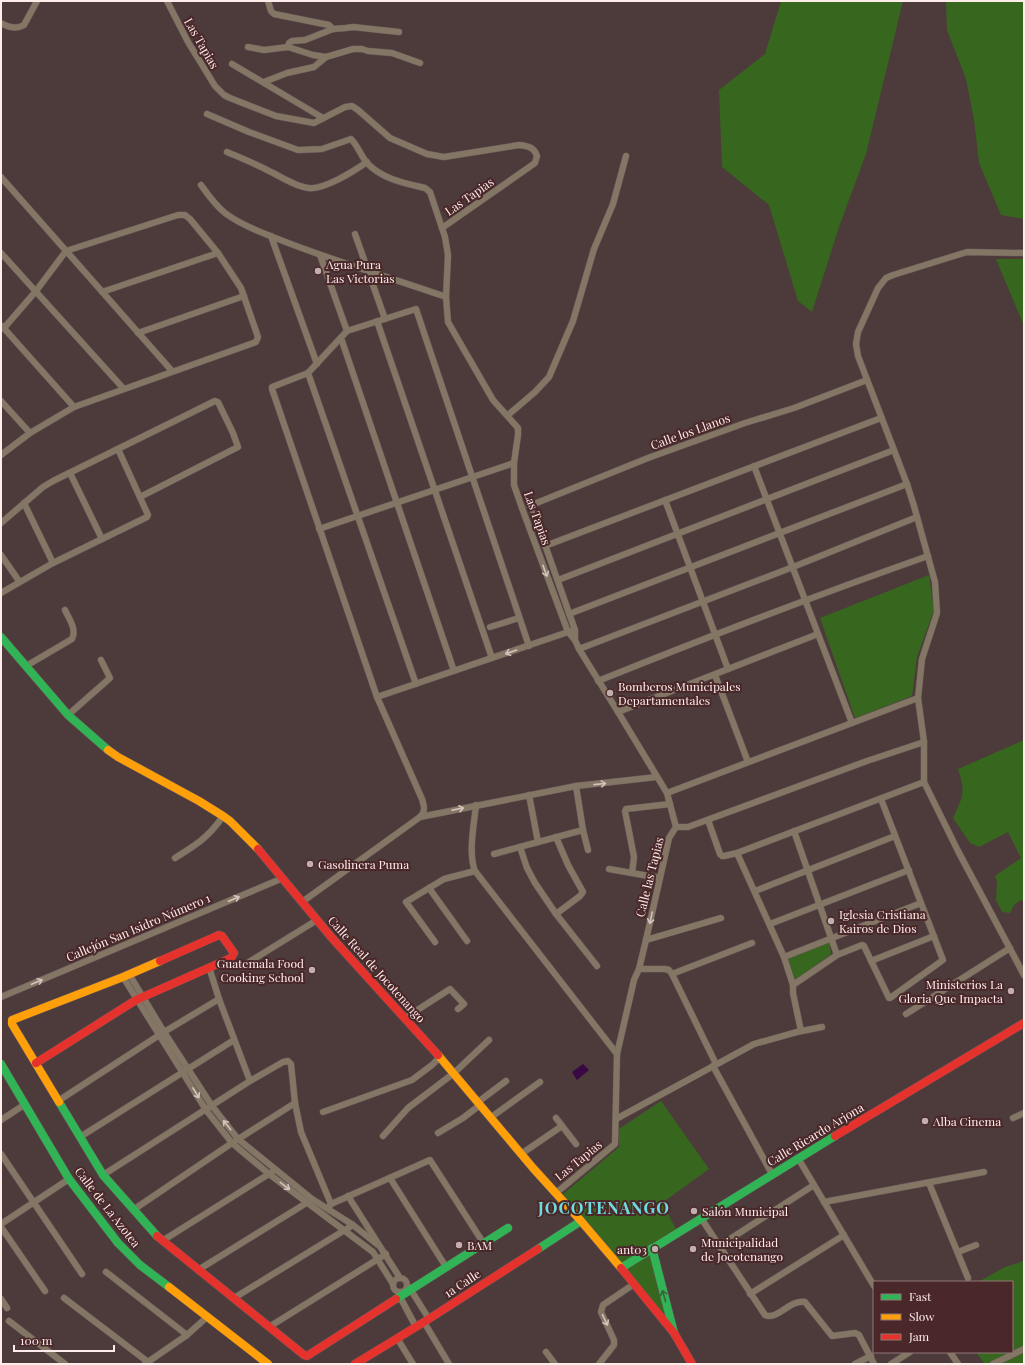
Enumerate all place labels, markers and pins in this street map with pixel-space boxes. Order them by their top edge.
place label: Agua Pura Las Victorias [325,256,395,286]
marker: Agua Pura Las Victorias [313,266,323,276]
place label: Bomberos Municipales Departamentales [618,678,741,708]
marker: Bomberos Municipales Departamentales [605,688,615,698]
place label: Gasolinera Puma [318,856,409,872]
marker: Gasolinera Puma [305,859,315,869]
place label: Iglesia Cristiana Kairos de Dios [839,906,926,936]
marker: Iglesia Cristiana Kairos de Dios [826,916,836,926]
place label: Guatemala Food Cooking School [217,955,305,985]
marker: Guatemala Food Cooking School [307,965,317,975]
place label: Ministerios La Gloria Que Impacta [898,976,1003,1006]
marker: Ministerios La Gloria Que Impacta [1006,986,1016,996]
place label: Alba Cinema [932,1113,1001,1129]
marker: Alba Cinema [920,1116,930,1126]
place label: Salón Municipal [702,1203,789,1219]
marker: Salón Municipal [689,1206,699,1216]
place label: Municipalidad de Jocotenango [701,1234,783,1264]
place label: BAM [467,1237,492,1253]
marker: BAM [454,1240,464,1250]
place label: ant03 [617,1241,647,1257]
marker: ant03 [650,1244,660,1254]
marker: Municipalidad de Jocotenango [688,1244,698,1254]

